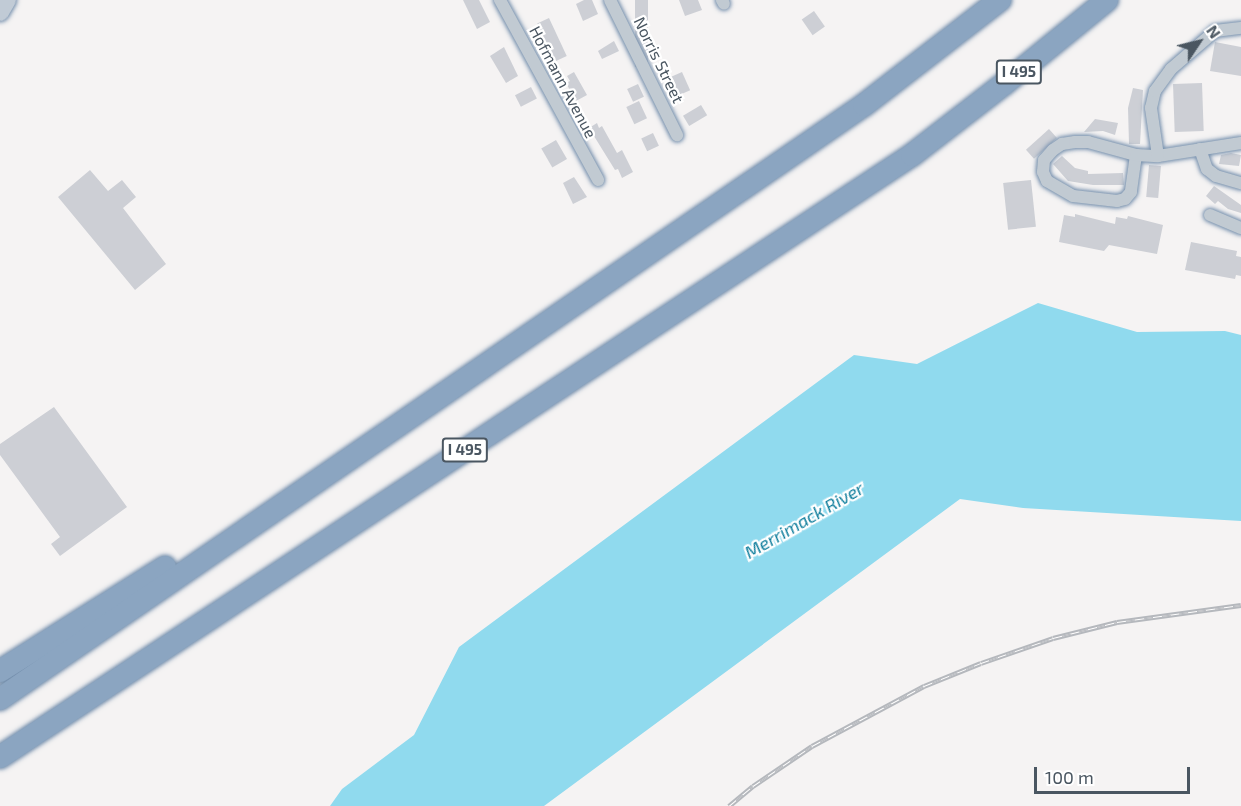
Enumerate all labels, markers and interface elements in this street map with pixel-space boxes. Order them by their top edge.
north arrow [1169,12,1229,72]
street label: Norris Street [630,14,688,106]
text: N [1203,21,1225,42]
street label: Hofmann Avenue [525,23,601,141]
road number: I 495 [995,60,1043,84]
road number: I 495 [441,438,489,462]
water label: Merrimack River [740,477,868,563]
scale bar [1037,755,1193,793]
text: 100 m [1045,766,1094,788]

